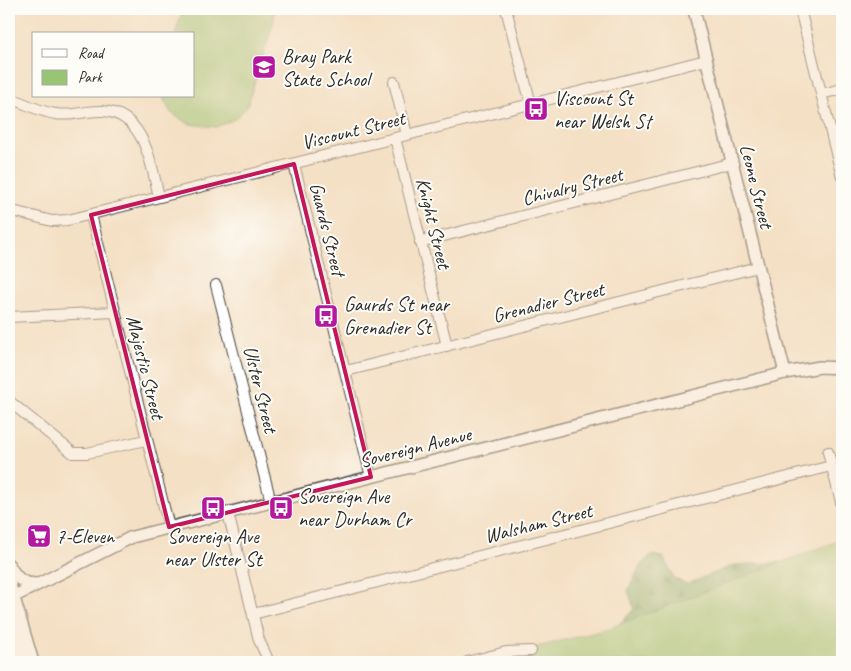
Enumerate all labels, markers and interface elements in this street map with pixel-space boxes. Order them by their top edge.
legend [32,32,195,98]
text: Road [78,44,105,63]
place label: Bray Park State School [282,44,373,92]
school or university icon: Bray Park State School [251,54,277,80]
text: Park [78,68,103,87]
place label: Viscount St near Welsh St [554,86,654,134]
bus stop icon: Viscount St near Welsh St [523,96,549,122]
street label: Viscount Street [299,105,410,155]
street label: Leone Street [734,142,780,233]
street label: Chivalry Street [519,161,627,211]
street label: Knight Street [410,175,457,273]
street label: Guards Street [304,180,352,282]
street label: Grenadier Street [490,276,609,328]
place label: Gaurds St near Grenadier St [344,292,451,340]
bus stop icon: Gaurds St near Grenadier St [313,303,339,329]
street label: Majestic Street [121,313,171,424]
street label: Ulster Street [238,343,284,438]
street label: Sovereign Avenue [357,421,475,473]
place label: Sovereign Ave near Durham Cr [298,484,413,532]
bus stop icon: Sovereign Ave near Ulster St [200,495,226,521]
bus stop icon: Sovereign Ave near Durham Cr [268,495,294,521]
street label: Walsham Street [482,498,597,549]
supermarket icon: 7-Eleven [26,523,52,549]
place label: 7-Eleven [56,524,115,549]
place label: Sovereign Ave near Ulster St [164,524,264,572]

